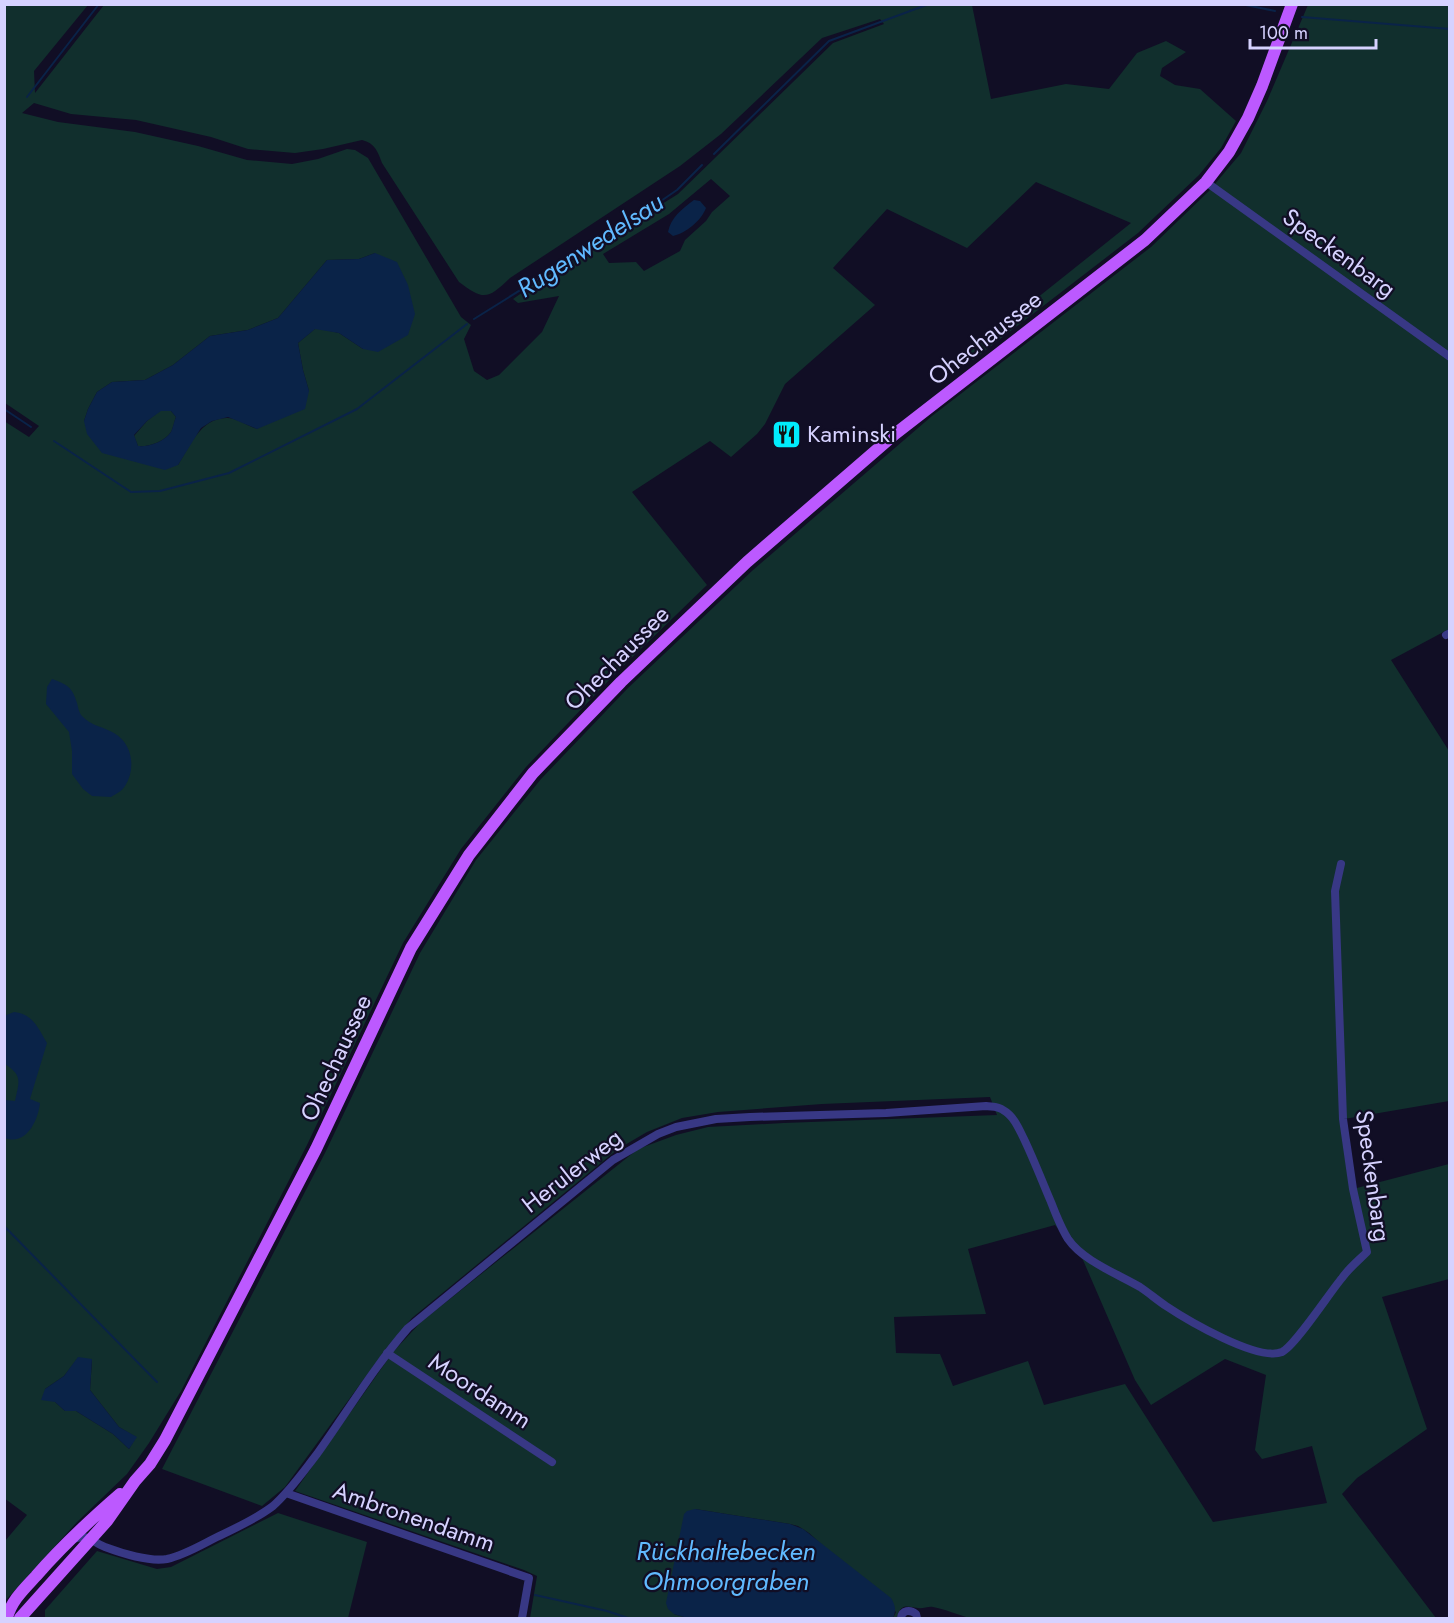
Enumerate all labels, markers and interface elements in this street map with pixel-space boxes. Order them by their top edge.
scale bar [1250,12,1376,50]
text: 100 m [1259,20,1308,46]
water label: Rugenwedelsau [509,183,671,307]
street label: Speckenbarg [1275,199,1403,306]
street label: Ohechaussee [920,282,1049,393]
place label: Kaminski [807,416,896,451]
restaurant icon: Kaminski [770,418,802,450]
street label: Ohechaussee [556,597,677,718]
street label: Ohechaussee [291,989,380,1127]
street label: Speckenbarg [1347,1108,1400,1244]
street label: Herulerweg [514,1120,629,1221]
street label: Moordamm [422,1344,539,1437]
street label: Ambronendamm [328,1472,500,1561]
water label: Rückhaltebecken Ohmoorgraben [636,1532,816,1600]

